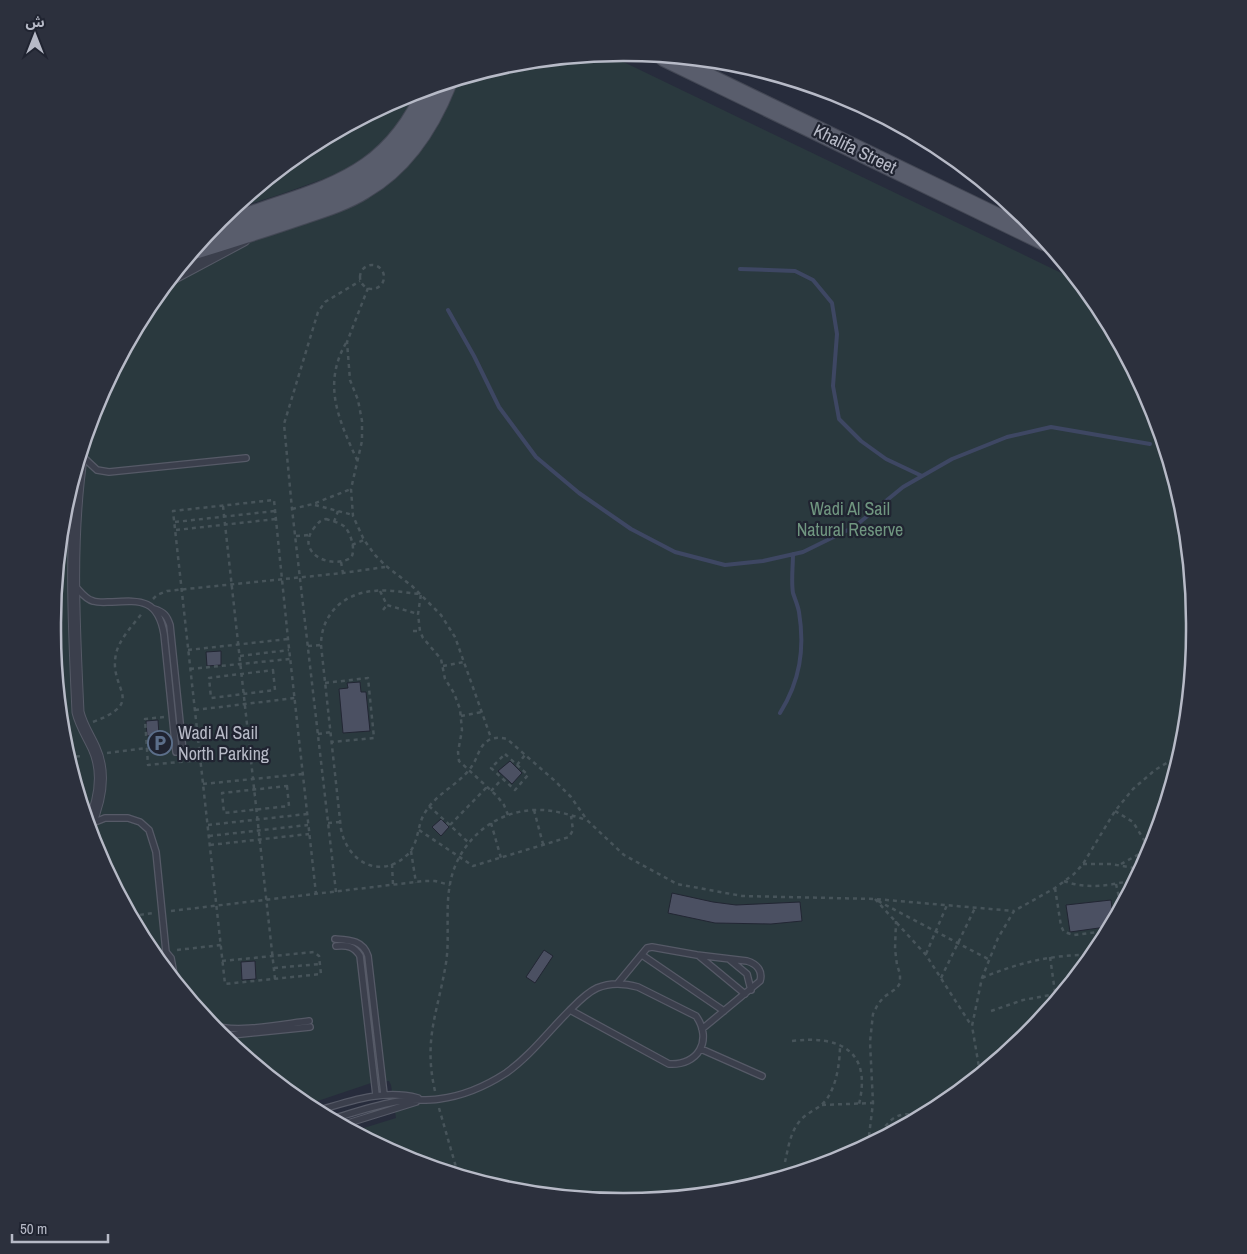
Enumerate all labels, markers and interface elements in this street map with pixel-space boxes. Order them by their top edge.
north arrow [10,10,60,60]
text: ش [25,13,45,31]
street label: Khalifa Street [810,118,901,179]
park label: Wadi Al Sail Natural Reserve [797,496,903,542]
place label: Wadi Al Sail North Parking [178,720,270,766]
parking icon: Wadi Al Sail North Parking [147,730,173,756]
scale bar [12,1212,109,1244]
text: 50 m [20,1218,47,1239]

